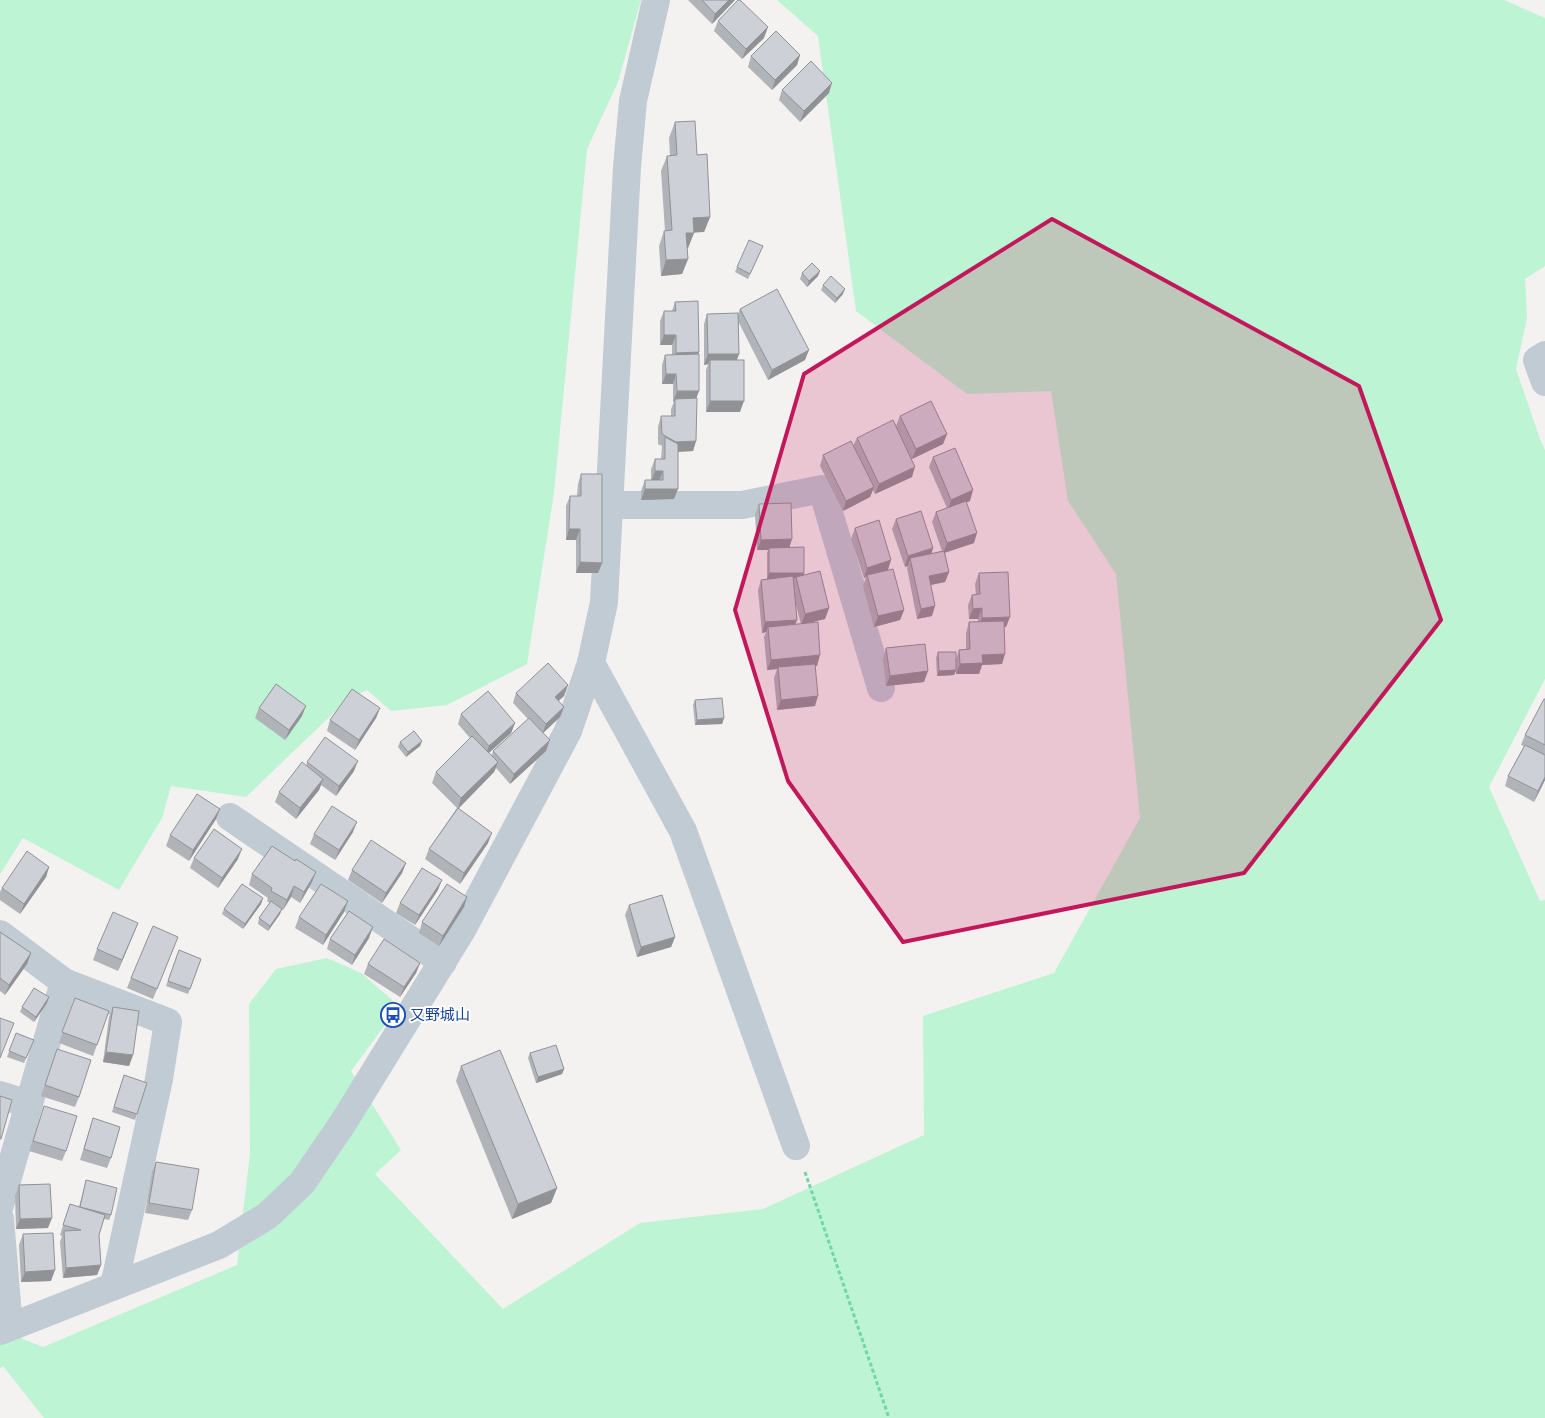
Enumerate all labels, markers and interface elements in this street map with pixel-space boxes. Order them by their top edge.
bus stop icon: 又野城山 [380,1002,406,1028]
place label: 又野城山 [410,1006,470,1024]

